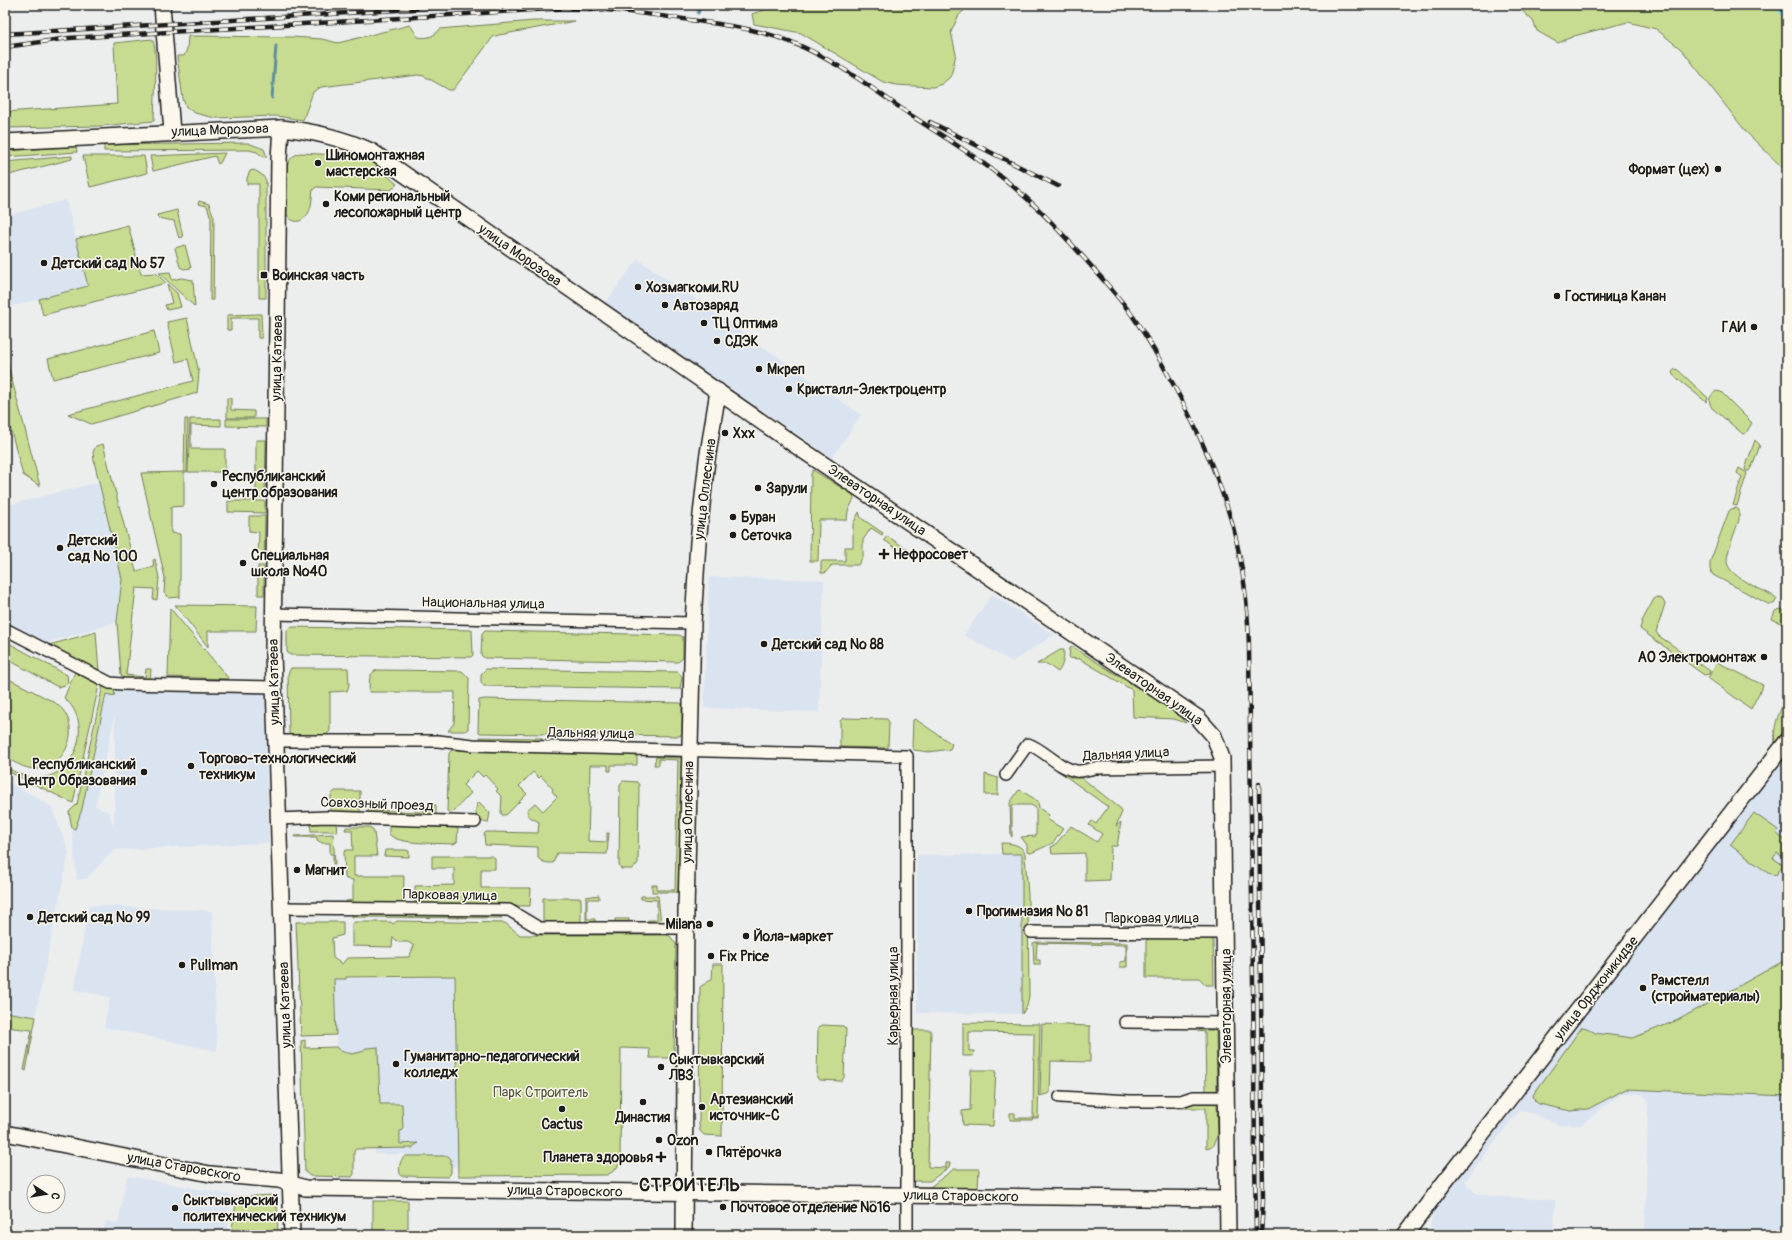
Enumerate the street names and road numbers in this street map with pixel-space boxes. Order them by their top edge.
street label: улица Морозова [170,120,269,140]
street label: улица Морозова [474,220,565,290]
street label: улица Катаева [268,315,286,402]
street label: улица Оплеснина [690,437,720,542]
street label: Элеваторная улица [824,461,930,539]
street label: Национальная улица [421,593,545,613]
street label: улица Катаева [265,639,283,726]
street label: Элеваторная улица [1102,649,1206,729]
street label: Дальняя улица [546,724,635,742]
street label: Дальняя улица [1081,743,1170,765]
street label: улица Оплеснина [679,761,697,864]
street label: Совхозный проезд [320,794,435,814]
street label: Парковая улица [403,886,497,904]
street label: Парковая улица [1105,910,1199,927]
street label: улица Орджоникидзе [1550,933,1642,1044]
street label: Карьерная улица [885,946,902,1046]
street label: Элеваторная улица [1218,948,1235,1064]
street label: улица Катаева [275,962,295,1049]
street label: улица Старовского [125,1148,243,1185]
street label: улица Старовского [506,1181,623,1201]
street label: улица Старовского [902,1186,1019,1206]

